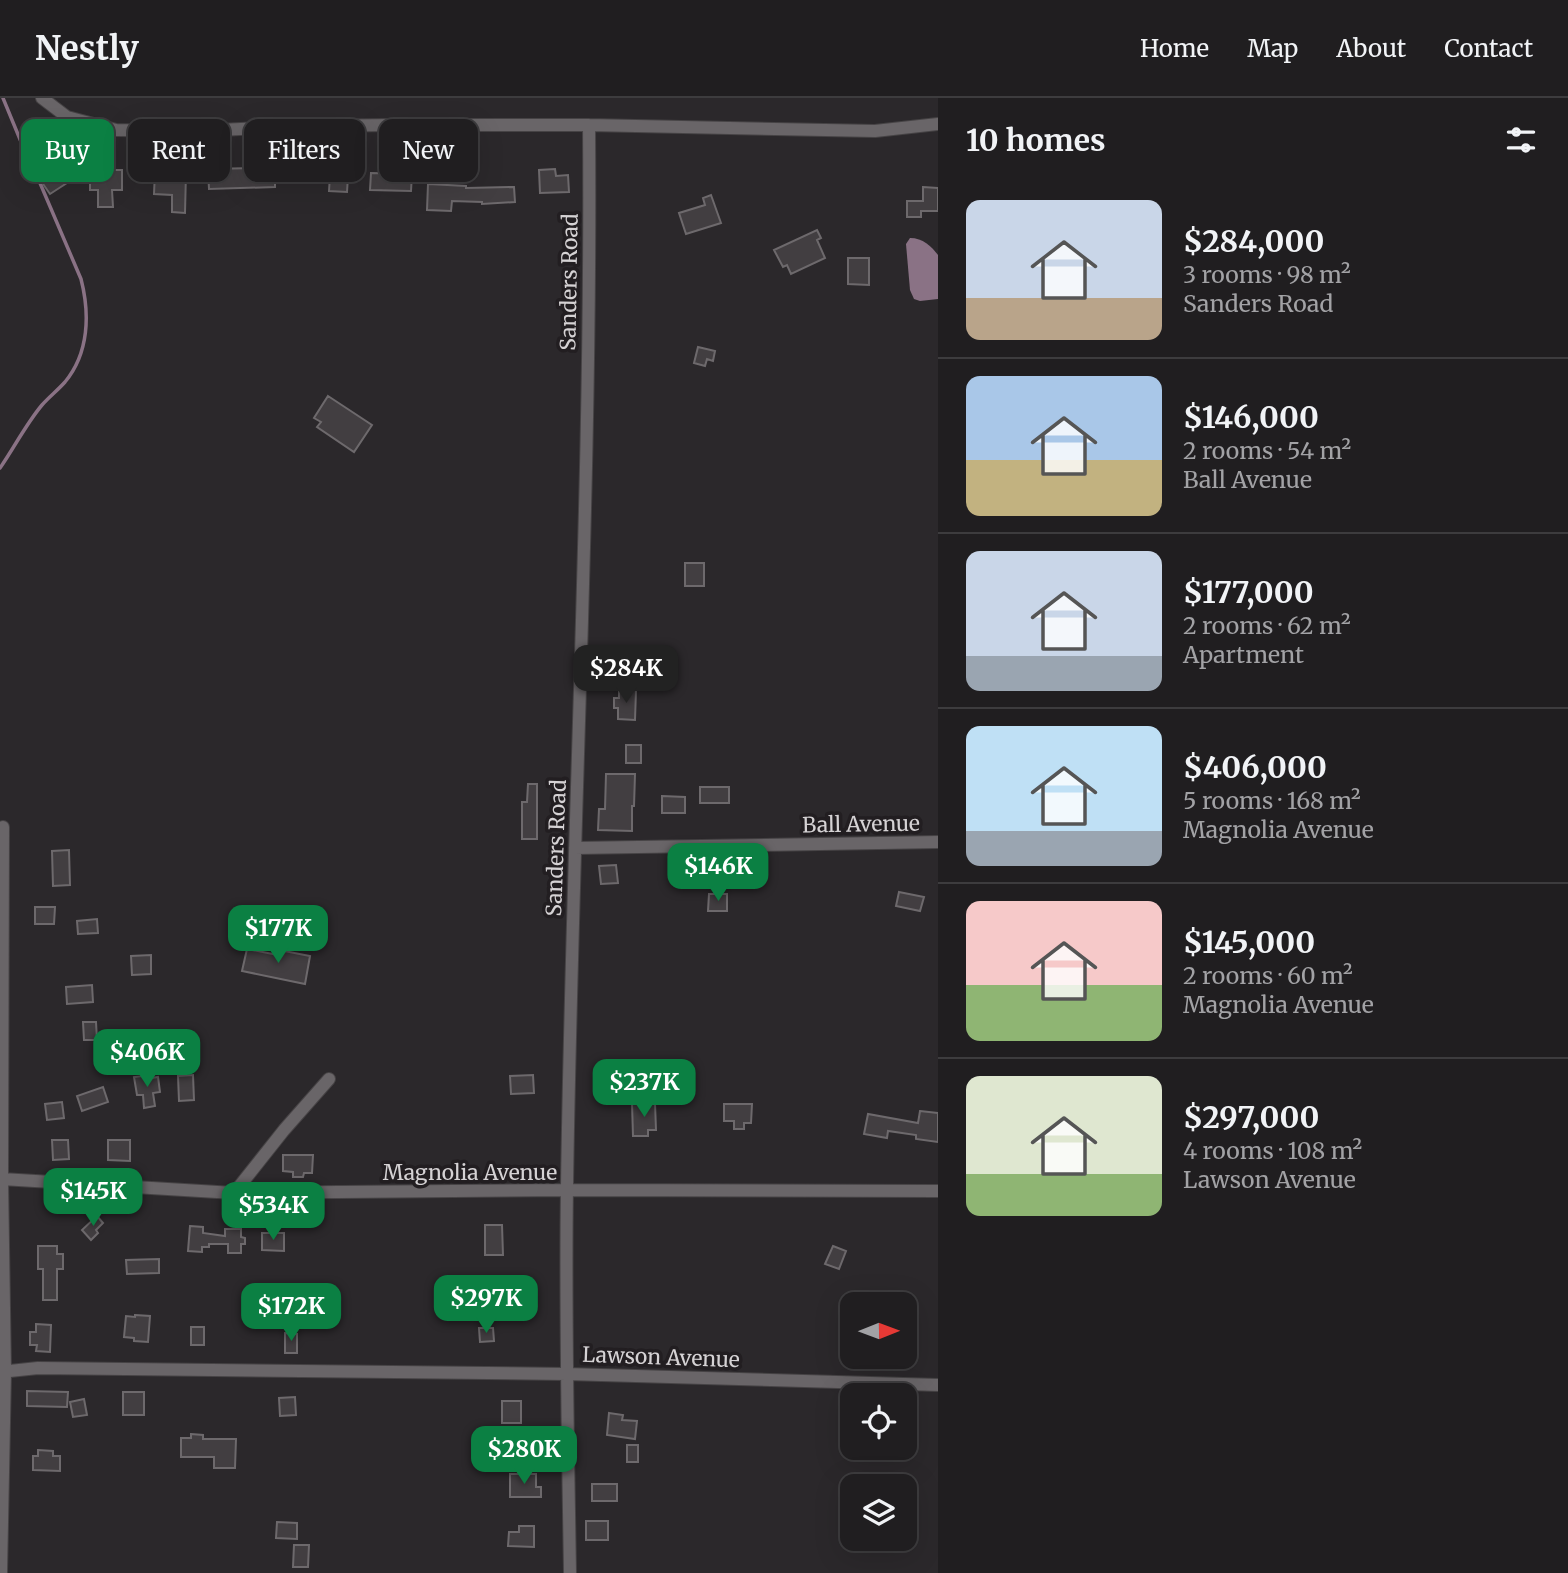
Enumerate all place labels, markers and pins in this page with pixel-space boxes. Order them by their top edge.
pin: $284K [577,646,675,705]
pin: $146K [669,844,767,903]
pin: $177K [229,906,327,965]
pin: $406K [98,1030,196,1089]
pin: $237K [595,1060,693,1119]
pin: $145K [44,1168,142,1228]
pin: $534K [224,1182,322,1242]
pin: $297K [437,1276,535,1335]
pin: $172K [242,1284,340,1343]
pin: $280K [475,1426,573,1486]

